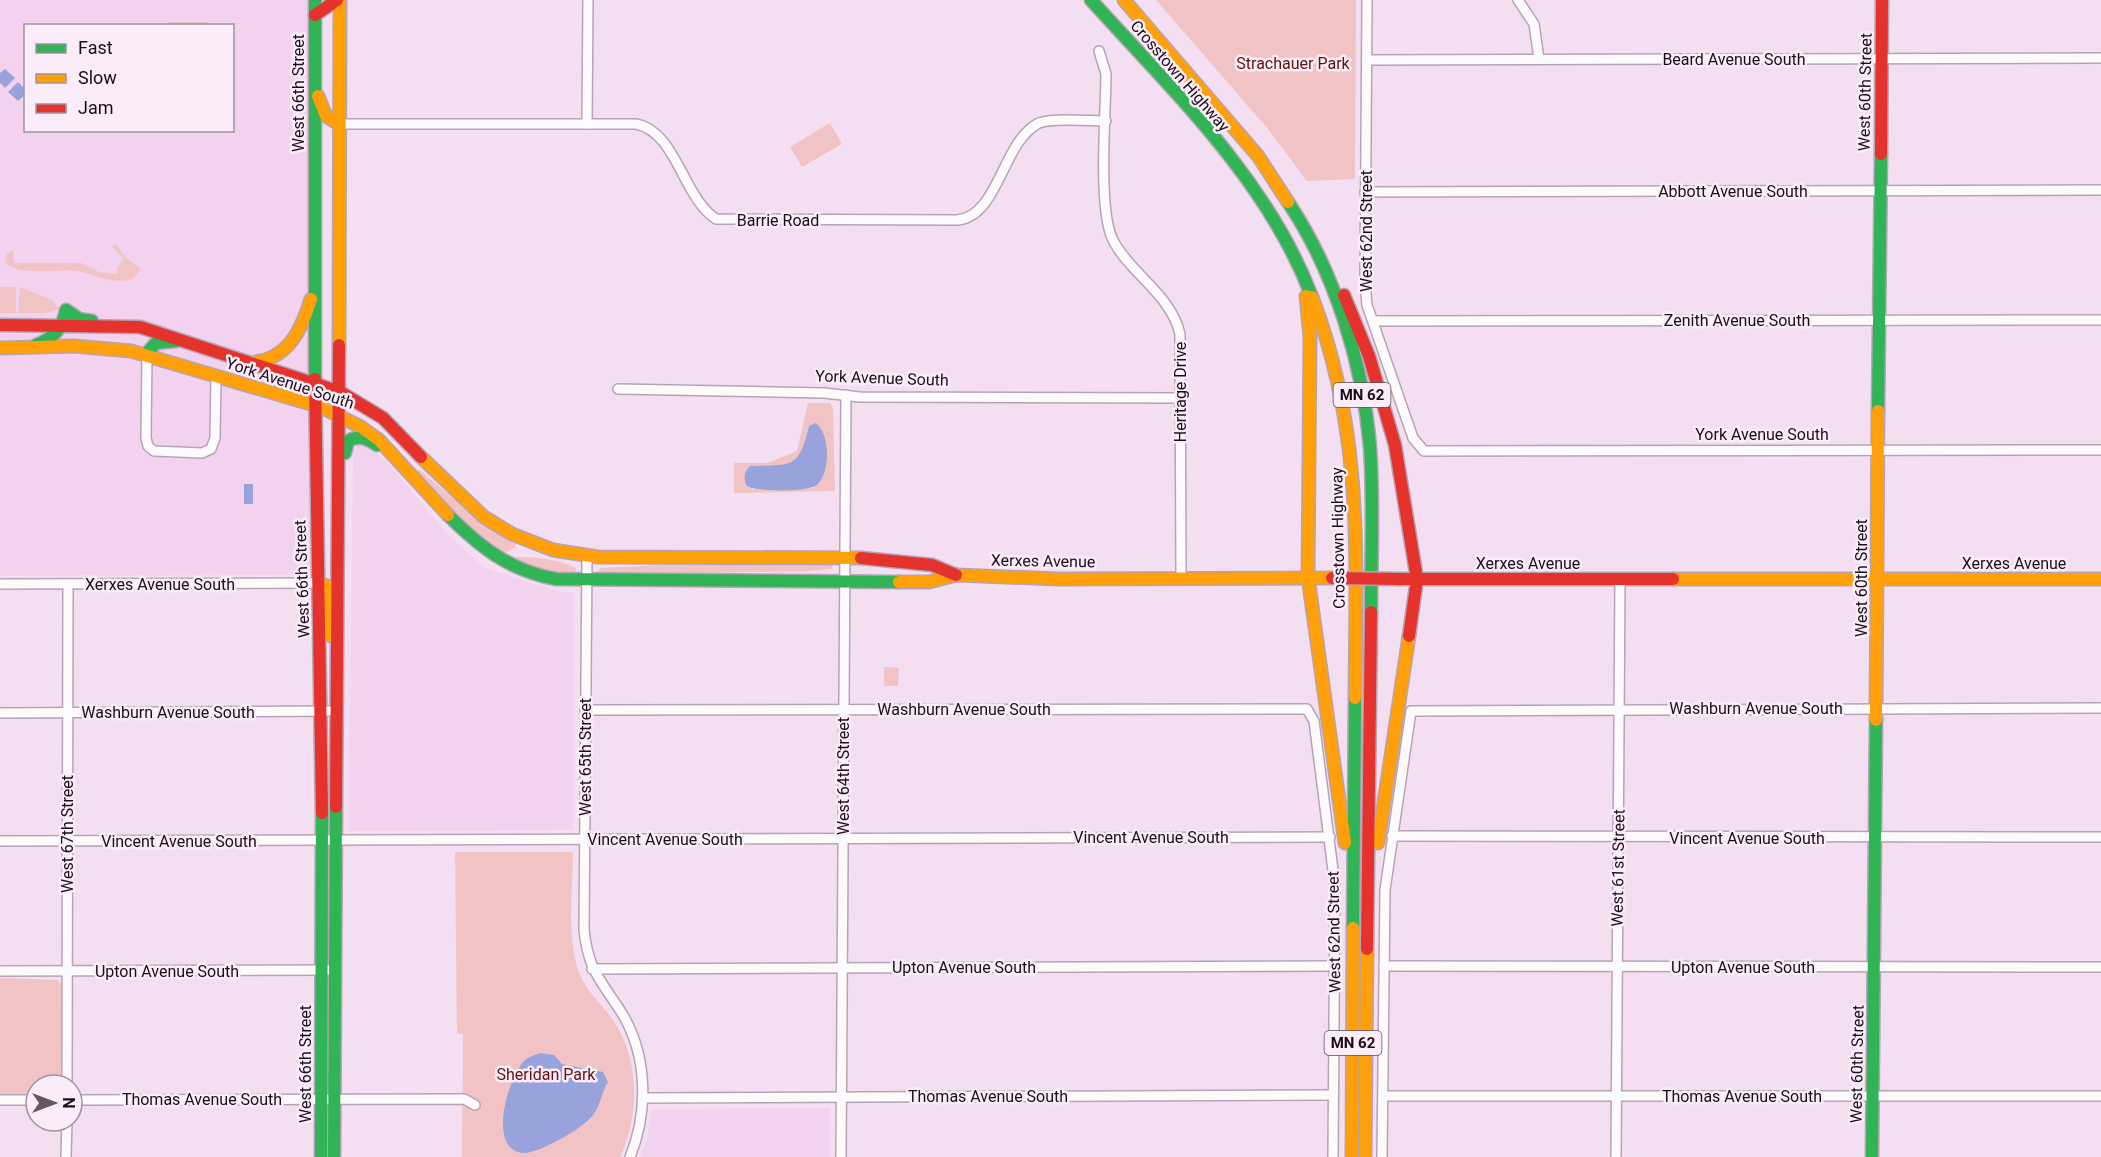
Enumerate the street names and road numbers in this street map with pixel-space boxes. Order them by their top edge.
street label: Crosstown Highway [1126,16,1234,136]
street label: West 60th Street [1854,33,1876,151]
street label: West 66th Street [289,34,308,152]
street label: Beard Avenue South [1662,50,1806,69]
street label: West 62nd Street [1357,170,1376,292]
street label: Abbott Avenue South [1658,182,1808,201]
street label: Barrie Road [737,211,819,230]
street label: Zenith Avenue South [1664,311,1810,330]
street label: Heritage Drive [1171,342,1190,442]
street label: York Avenue South [224,353,356,413]
street label: York Avenue South [815,366,949,390]
road number: MN 62 [1334,383,1390,407]
street label: York Avenue South [1695,425,1829,444]
street label: Crosstown Highway [1327,467,1349,609]
street label: West 60th Street [1852,519,1871,637]
street label: West 66th Street [290,520,314,638]
street label: Xerxes Avenue [991,551,1095,571]
street label: Xerxes Avenue [1476,554,1580,573]
street label: Xerxes Avenue [1962,554,2066,573]
street label: Xerxes Avenue South [85,575,235,594]
street label: West 65th Street [576,698,595,816]
street label: Washburn Avenue South [1669,699,1843,718]
street label: Washburn Avenue South [877,700,1051,719]
street label: Washburn Avenue South [81,703,255,722]
street label: West 64th Street [834,717,853,835]
street label: West 67th Street [58,775,77,893]
street label: West 61st Street [1607,809,1629,927]
street label: Vincent Avenue South [1073,828,1229,847]
street label: Vincent Avenue South [1669,829,1825,848]
street label: Vincent Avenue South [587,830,743,849]
street label: Vincent Avenue South [101,832,257,851]
street label: West 62nd Street [1323,871,1345,993]
street label: Upton Avenue South [892,958,1036,977]
street label: Upton Avenue South [1671,958,1815,977]
street label: Upton Avenue South [95,962,239,981]
street label: West 66th Street [296,1005,315,1123]
street label: West 60th Street [1846,1005,1868,1123]
road number: MN 62 [1324,1031,1382,1055]
street label: Thomas Avenue South [908,1087,1068,1106]
street label: Thomas Avenue South [1662,1087,1822,1106]
street label: Thomas Avenue South [122,1090,282,1109]

